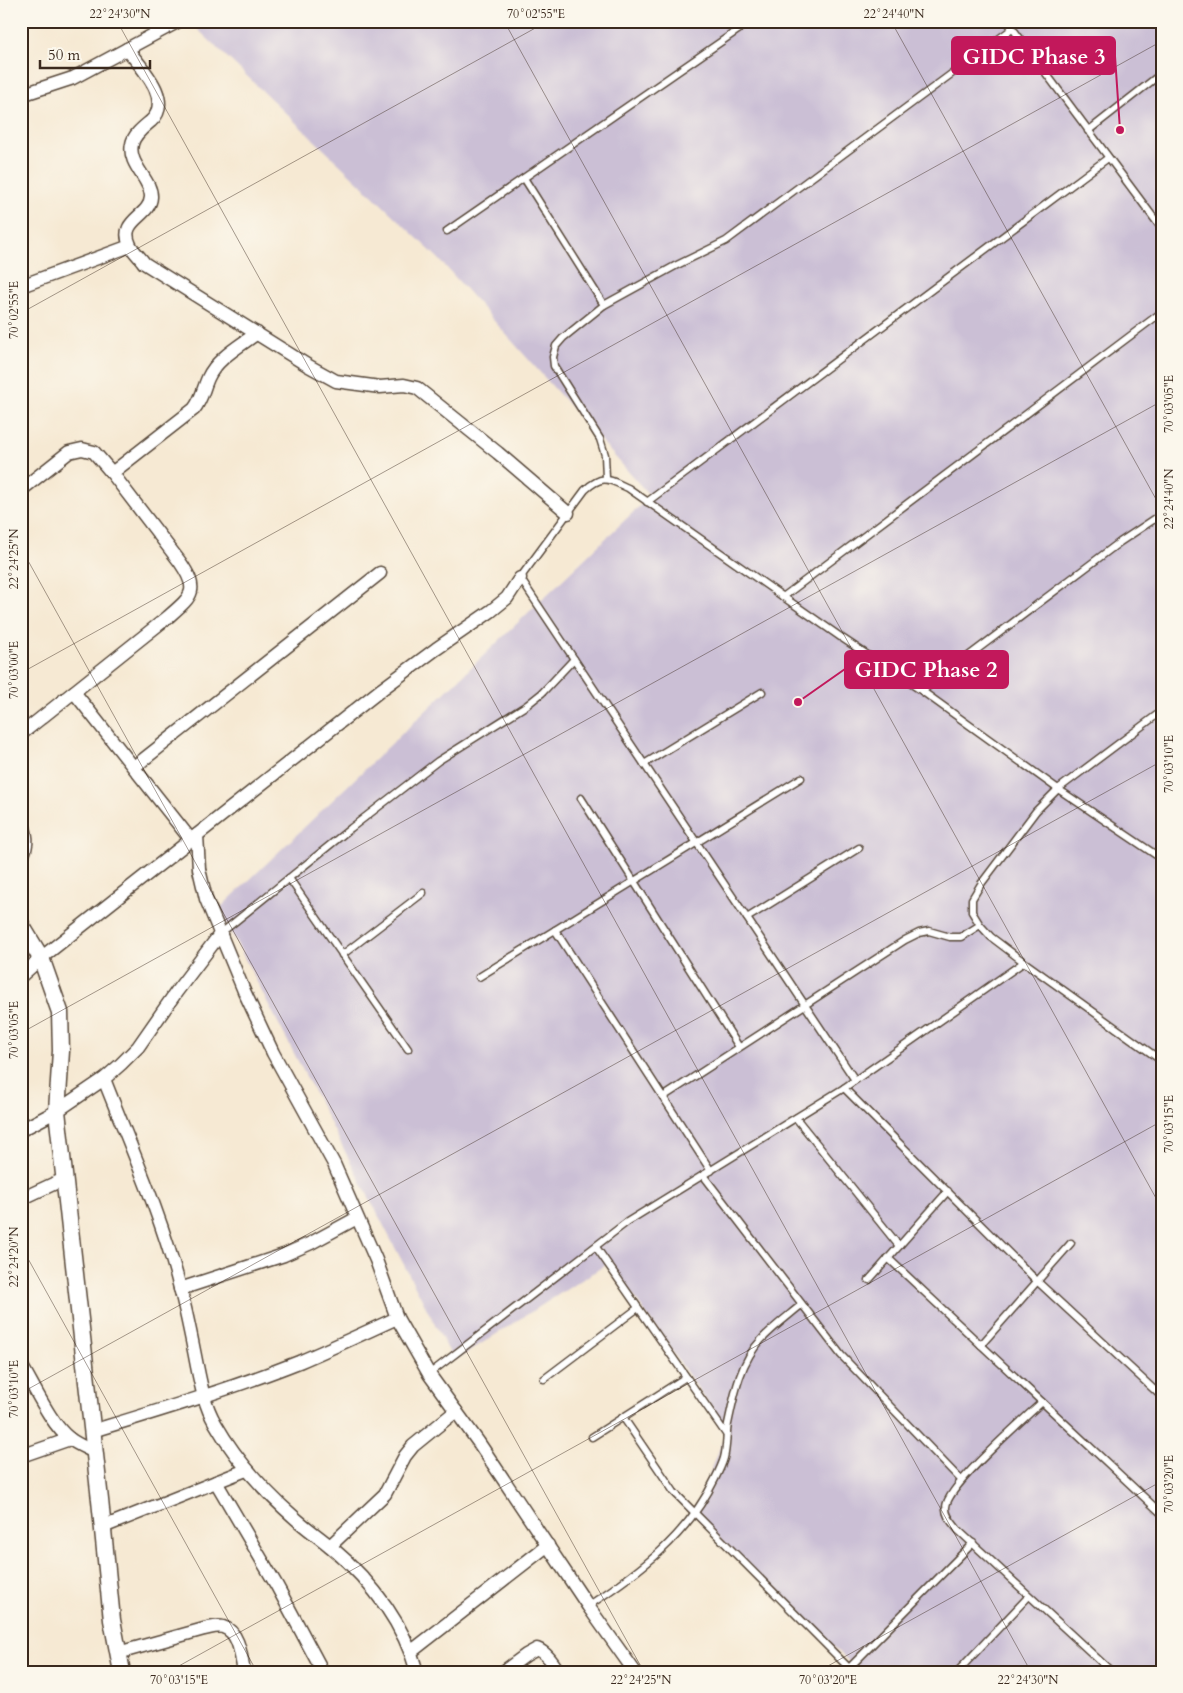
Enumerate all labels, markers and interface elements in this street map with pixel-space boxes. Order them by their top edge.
text: 22°24'30"N [90,6,151,22]
text: 70°02'55"E [507,6,565,22]
text: 22°24'40"N [864,6,925,22]
callout: GIDC Phase 3 [952,37,1115,74]
scale bar [40,38,150,70]
text: GIDC Phase 3 [962,42,1106,72]
text: 50 m [48,45,80,65]
text: 70°02'55"E [6,281,22,339]
text: 70°03'05"E [1161,375,1177,433]
text: 22°24'40"N [1161,468,1177,529]
text: 22°24'25"N [6,528,22,589]
text: 70°03'00"E [6,641,22,699]
callout: GIDC Phase 2 [845,651,1008,688]
text: GIDC Phase 2 [854,655,998,685]
text: 70°03'10"E [1161,735,1177,793]
text: 70°03'05"E [6,1001,22,1059]
text: 70°03'15"E [1161,1095,1177,1153]
text: 22°24'20"N [6,1226,22,1287]
text: 70°03'10"E [6,1360,22,1418]
text: 70°03'20"E [1161,1455,1177,1513]
text: 70°03'15"E [150,1672,208,1688]
text: 22°24'25"N [611,1672,672,1688]
text: 70°03'20"E [799,1672,857,1688]
text: 22°24'30"N [998,1672,1059,1688]

